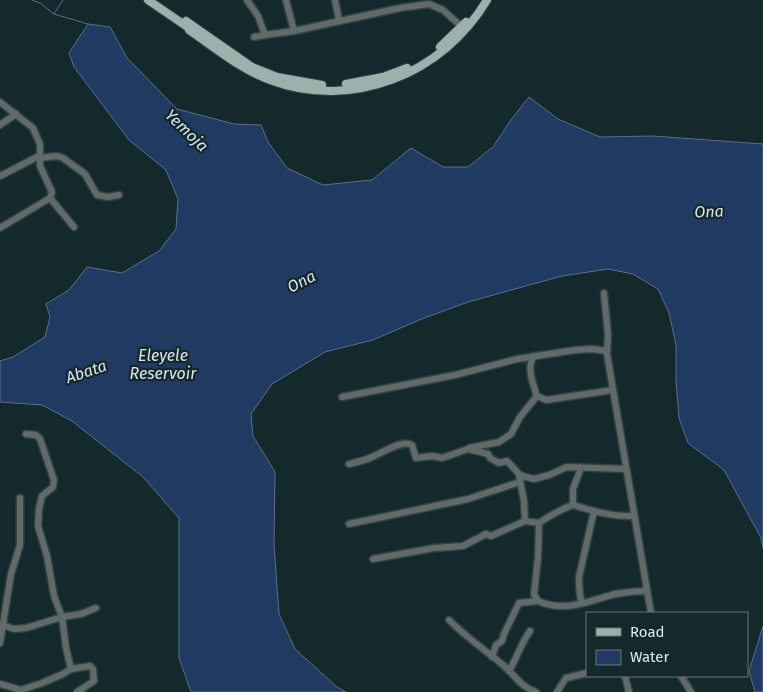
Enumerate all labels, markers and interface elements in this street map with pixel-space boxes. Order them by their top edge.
water label: Yemoja [161,105,212,155]
water label: Ona [694,201,724,222]
water label: Ona [284,266,319,297]
water label: Eleyele Reservoir [130,346,197,383]
water label: Abata [62,356,109,387]
legend [586,612,748,677]
text: Road [630,623,665,641]
text: Water [630,648,669,666]

